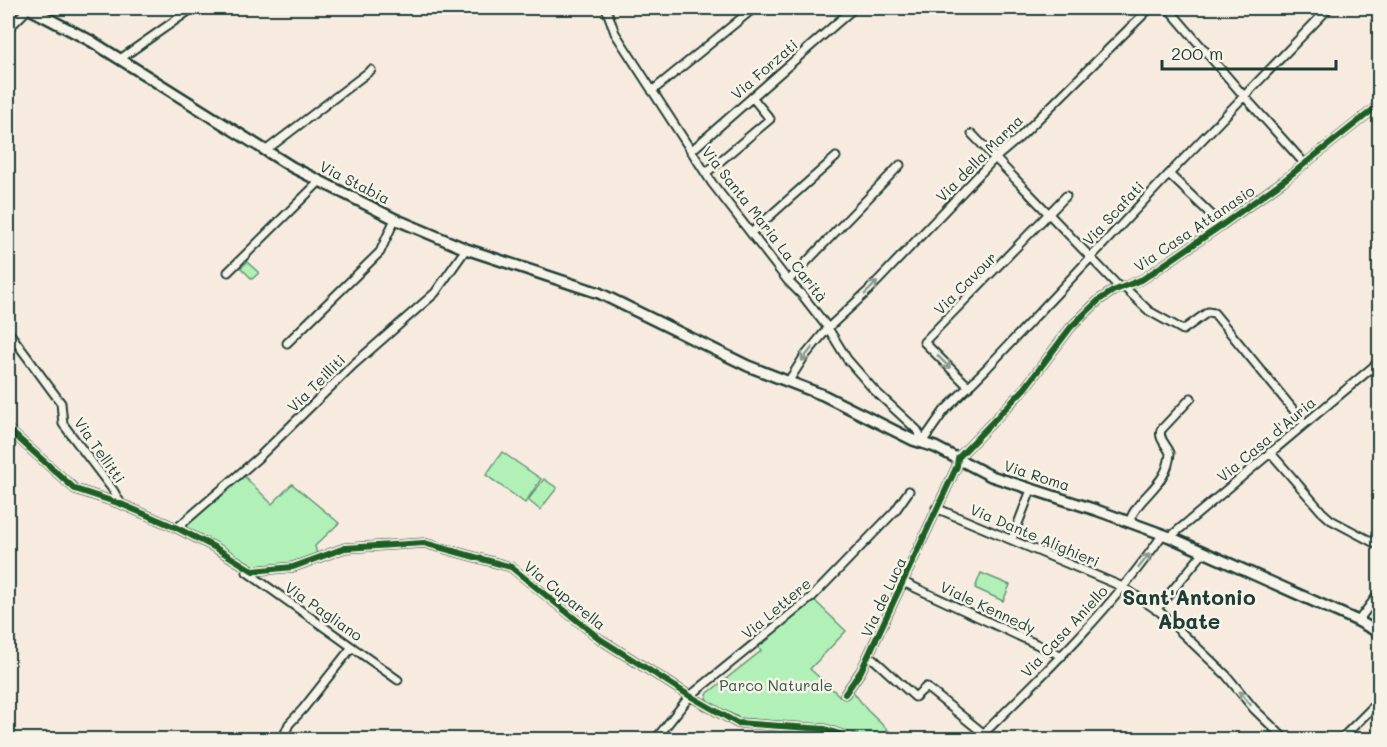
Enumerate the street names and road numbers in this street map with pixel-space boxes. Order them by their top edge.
street label: Via Forzati [726,35,802,103]
street label: Via della Marna [931,110,1027,206]
street label: Via Santa Maria La Carità [698,142,832,306]
street label: Via Stabia [316,156,394,208]
street label: Via Scafati [1078,176,1148,250]
street label: Via Casa Attanasio [1130,180,1258,276]
street label: Via Cavour [929,247,1001,319]
street label: Via Teilliti [283,350,349,416]
street label: Via Casa d'Auria [1213,392,1319,486]
street label: Via Tellitti [70,413,130,487]
street label: Via Roma [1001,455,1073,495]
street label: Via Dante Alighieri [967,499,1103,571]
street label: Via de Luca [856,554,910,640]
street label: Via Cuparella [520,556,610,634]
street label: Via Lettere [737,573,815,643]
street label: Viale Kennedy [937,576,1039,638]
street label: Via Pagliano [281,577,367,645]
street label: Via Casa Aniello [1016,581,1112,681]

